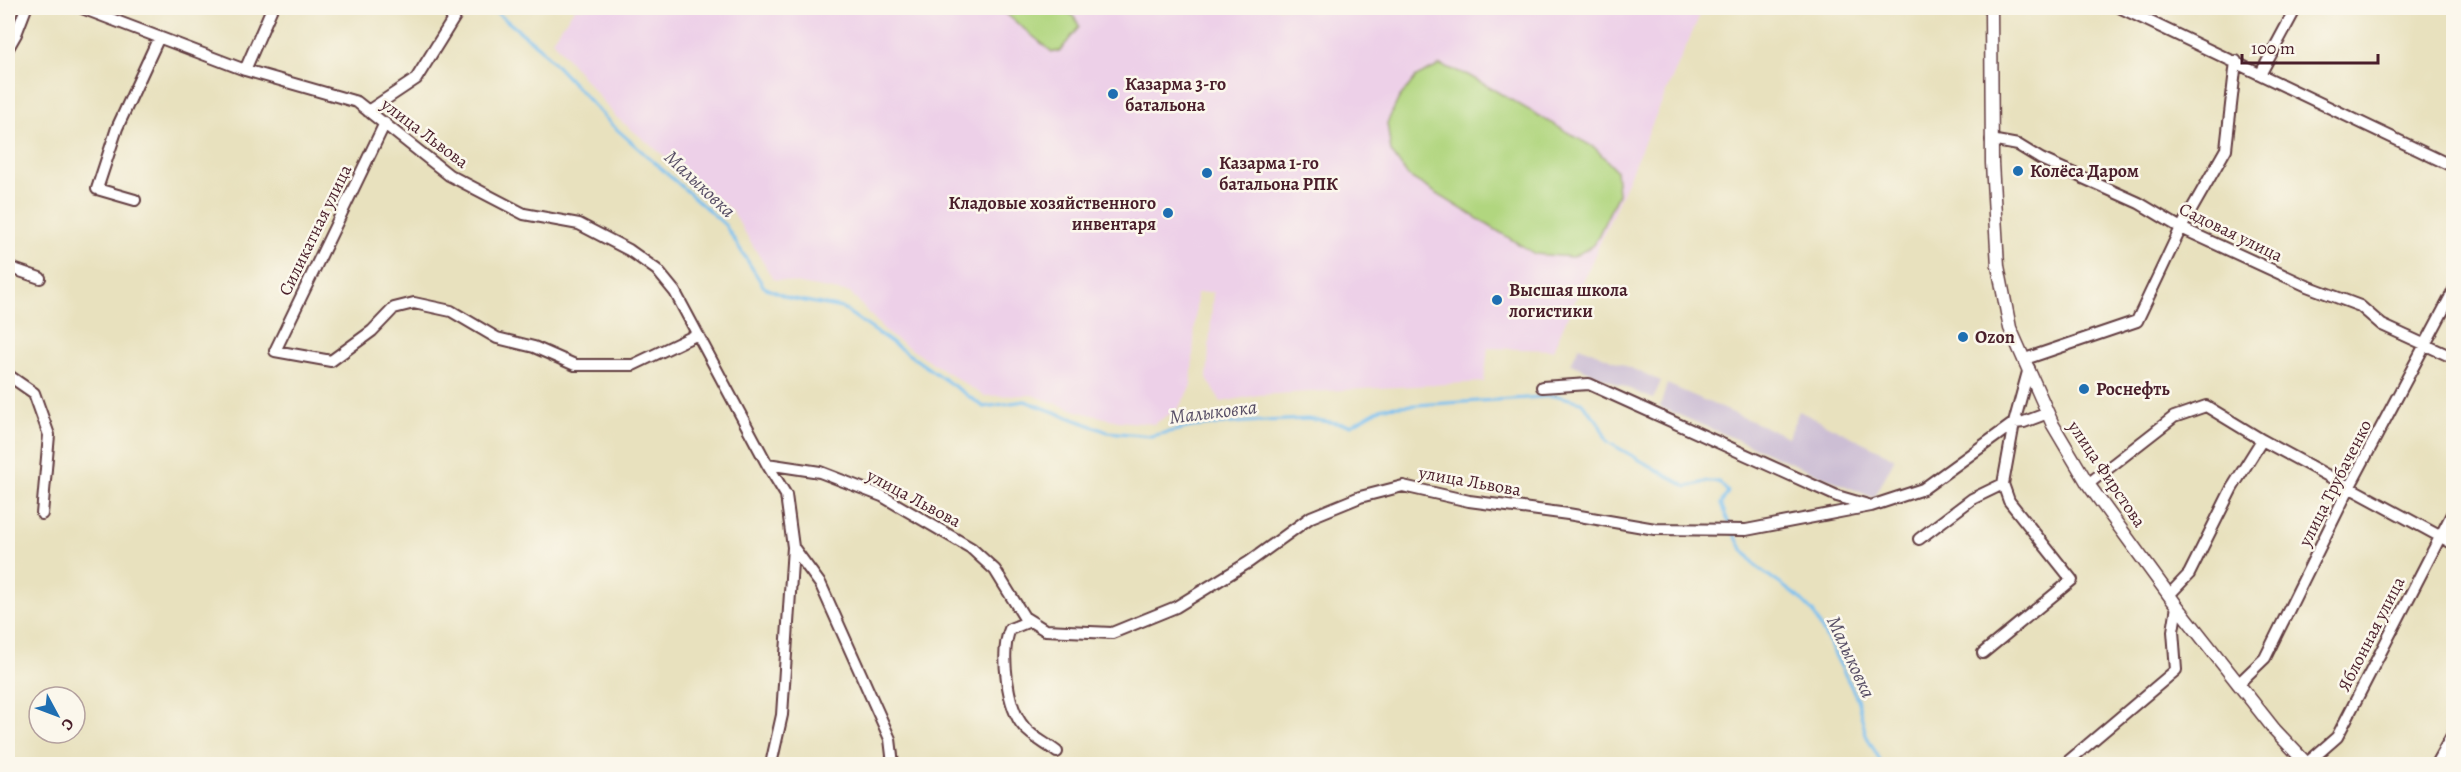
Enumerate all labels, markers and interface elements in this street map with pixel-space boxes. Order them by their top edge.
scale bar [2242,27,2378,65]
text: 100 m [2251,36,2295,60]
place label: Казарма 3-го батальона [1125,72,1226,117]
marker: Казарма 3-го батальона [1106,87,1120,101]
street label: улица Львова [376,92,474,174]
water label: Малыковка [658,144,742,224]
place label: Казарма 1-го батальона РПК [1219,151,1338,196]
place label: Колёса Даром [2030,159,2139,183]
street label: Силикатная улица [273,160,357,300]
marker: Колёса Даром [2011,164,2025,178]
marker: Казарма 1-го батальона РПК [1200,166,1214,180]
place label: Кладовые хозяйственного инвентаря [949,191,1156,236]
street label: Садовая улица [2175,197,2287,268]
marker: Кладовые хозяйственного инвентаря [1161,206,1175,220]
place label: Высшая школа логистики [1508,278,1628,323]
marker: Высшая школа логистики [1490,293,1504,307]
place label: Ozon [1975,325,2015,349]
marker: Ozon [1956,330,1970,344]
place label: Роснефть [2096,377,2171,401]
marker: Роснефть [2077,382,2091,396]
water label: Малыковка [1167,393,1259,431]
street label: улица Фирстова [2062,415,2152,533]
street label: улица Трубаченко [2292,415,2377,551]
street label: улица Львова [1416,460,1524,502]
street label: улица Львова [862,463,966,533]
street label: Яблонная улица [2332,572,2411,696]
water label: Малыковка [1820,611,1882,703]
north arrow [27,685,87,745]
text: С [56,713,79,735]

